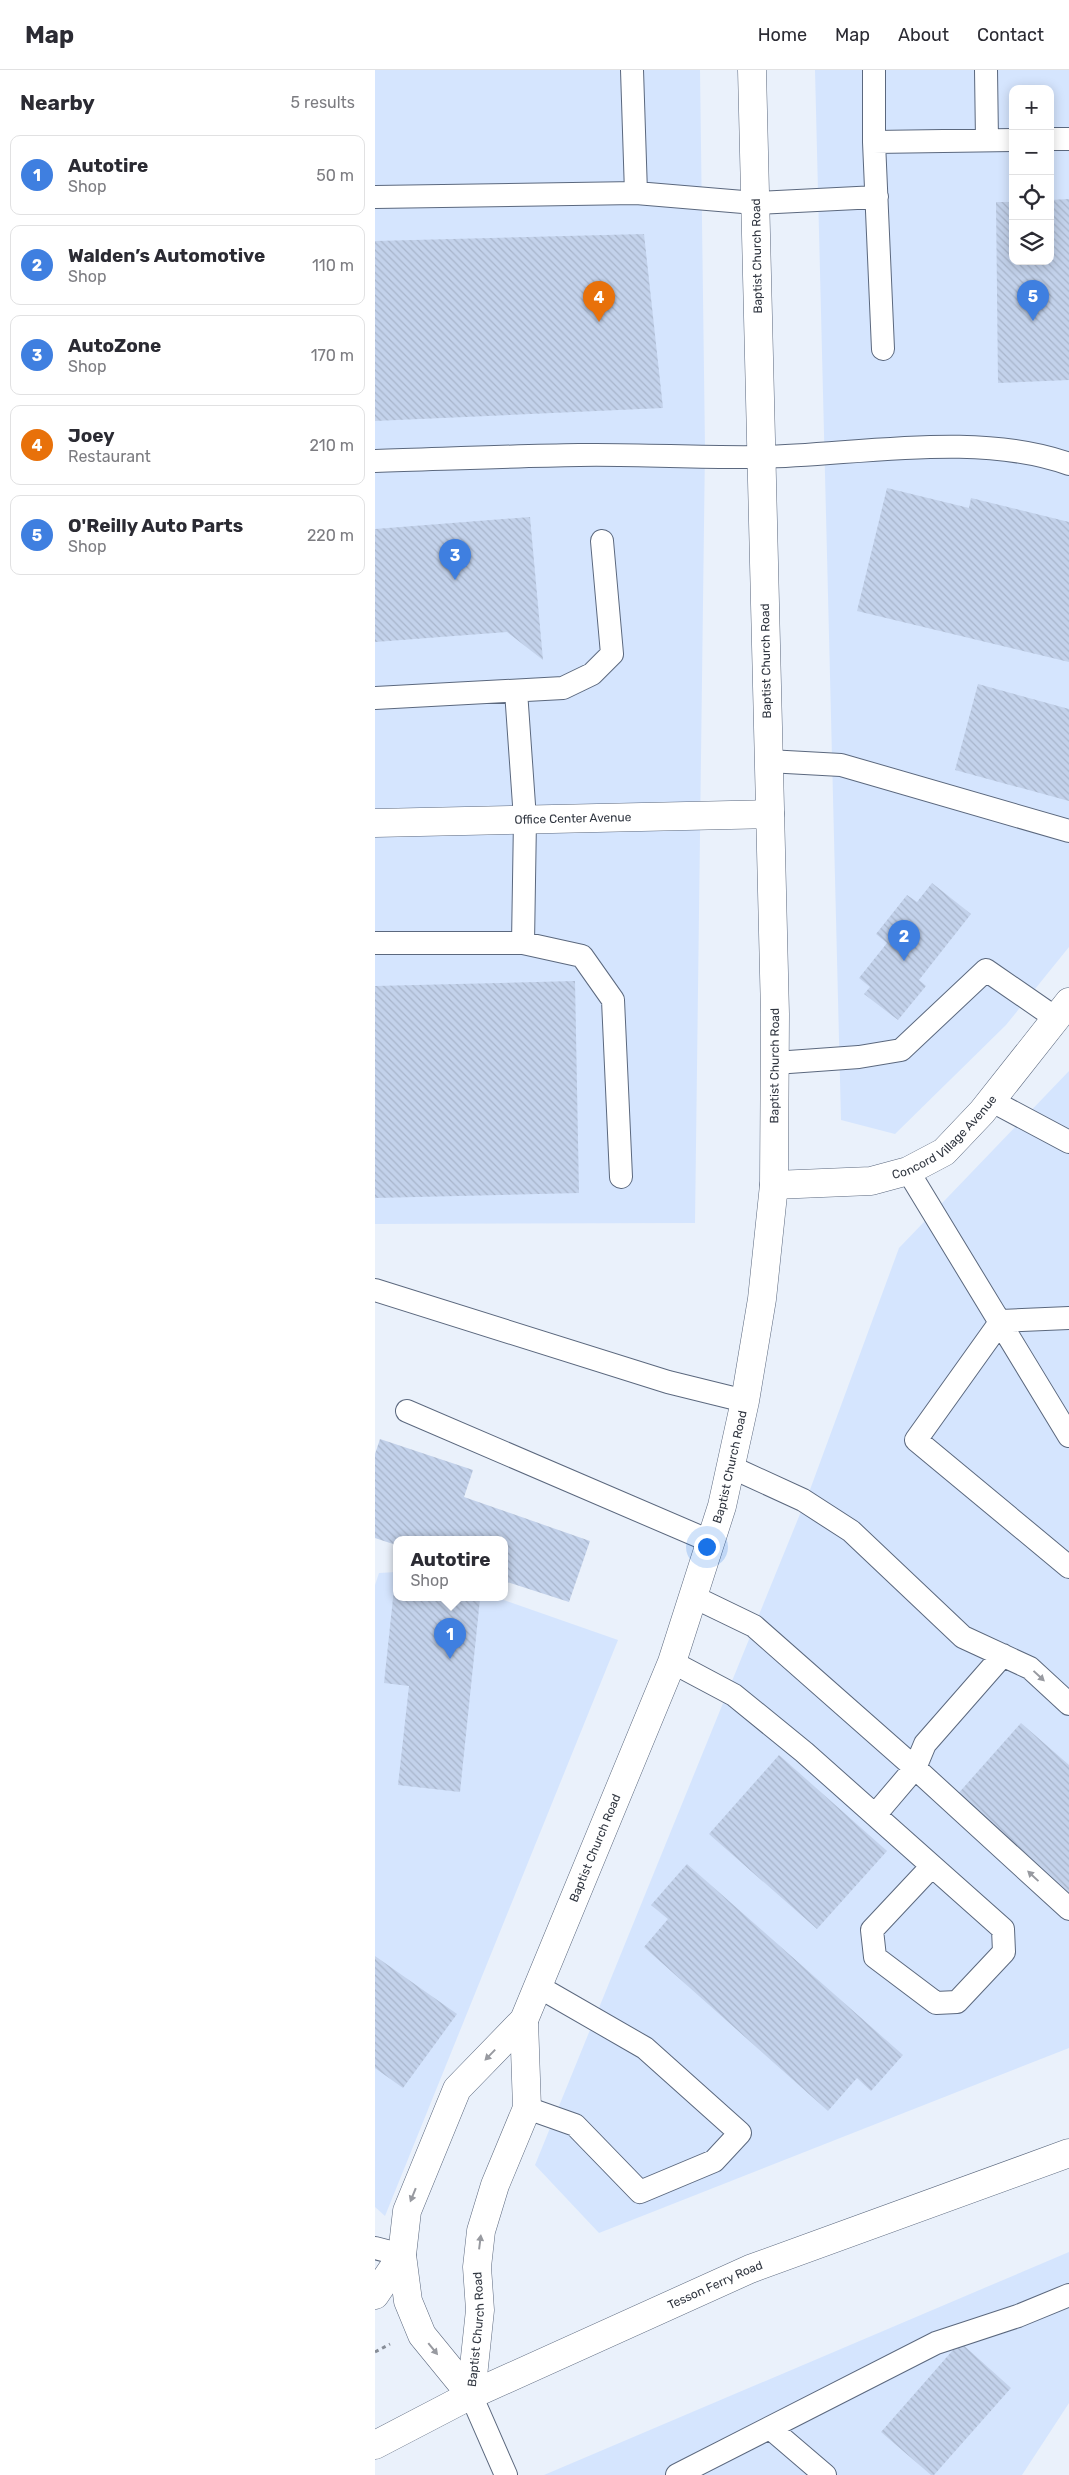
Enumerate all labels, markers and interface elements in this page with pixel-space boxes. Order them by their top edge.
text: Map [25,21,74,49]
text: Home [758,24,807,46]
text: Map [835,24,870,46]
text: About [898,24,949,46]
text: Contact [977,24,1044,46]
map controls [1009,85,1054,265]
button: + [1009,85,1054,130]
text: Nearby [20,90,95,115]
text: 5 results [291,93,355,112]
button: − [1009,130,1054,175]
text: Autotire [68,154,148,177]
text: 1 [33,166,41,185]
text: 50 m [316,166,354,185]
button: locate [1009,175,1054,220]
text: Shop [68,177,106,196]
street label: Baptist Church Road [749,198,765,314]
button: layers [1009,220,1054,265]
text: Walden’s Automotive [68,244,265,267]
text: 2 [32,256,42,275]
text: 110 m [312,256,354,275]
text: Shop [68,267,106,286]
pin: 5 [1017,280,1049,321]
pin: 4 [583,281,615,322]
text: AutoZone [68,334,161,357]
text: 3 [32,346,42,365]
text: 170 m [311,346,354,365]
text: Shop [68,357,106,376]
text: Joey [68,424,115,447]
text: 4 [32,436,42,455]
text: 210 m [309,436,354,455]
text: Restaurant [68,447,151,466]
text: O'Reilly Auto Parts [68,514,243,537]
text: 5 [32,526,42,545]
text: 220 m [307,526,354,545]
text: Shop [68,537,106,556]
pin: 3 [439,539,471,580]
street label: Baptist Church Road [758,603,774,719]
street label: Office Center Avenue [514,810,632,827]
pin: 2 [888,920,920,961]
street label: Baptist Church Road [767,1008,782,1123]
street label: Concord Village Avenue [890,1092,1000,1182]
street label: Baptist Church Road [710,1409,750,1525]
your location [694,1534,720,1560]
popup [393,1536,508,1601]
text: Autotire [410,1548,491,1571]
text: Shop [410,1571,449,1590]
pin: 1 [434,1618,466,1659]
one-way arrow [1032,1670,1044,1682]
street label: Baptist Church Road [567,1792,624,1904]
one-way arrow [1028,1870,1040,1882]
one-way arrow [484,2049,496,2061]
one-way arrow [409,2188,417,2203]
one-way arrow [476,2234,484,2250]
street label: Tesson Ferry Road [665,2258,764,2312]
street label: Baptist Church Road [465,2271,487,2388]
one-way arrow [428,2342,439,2355]

